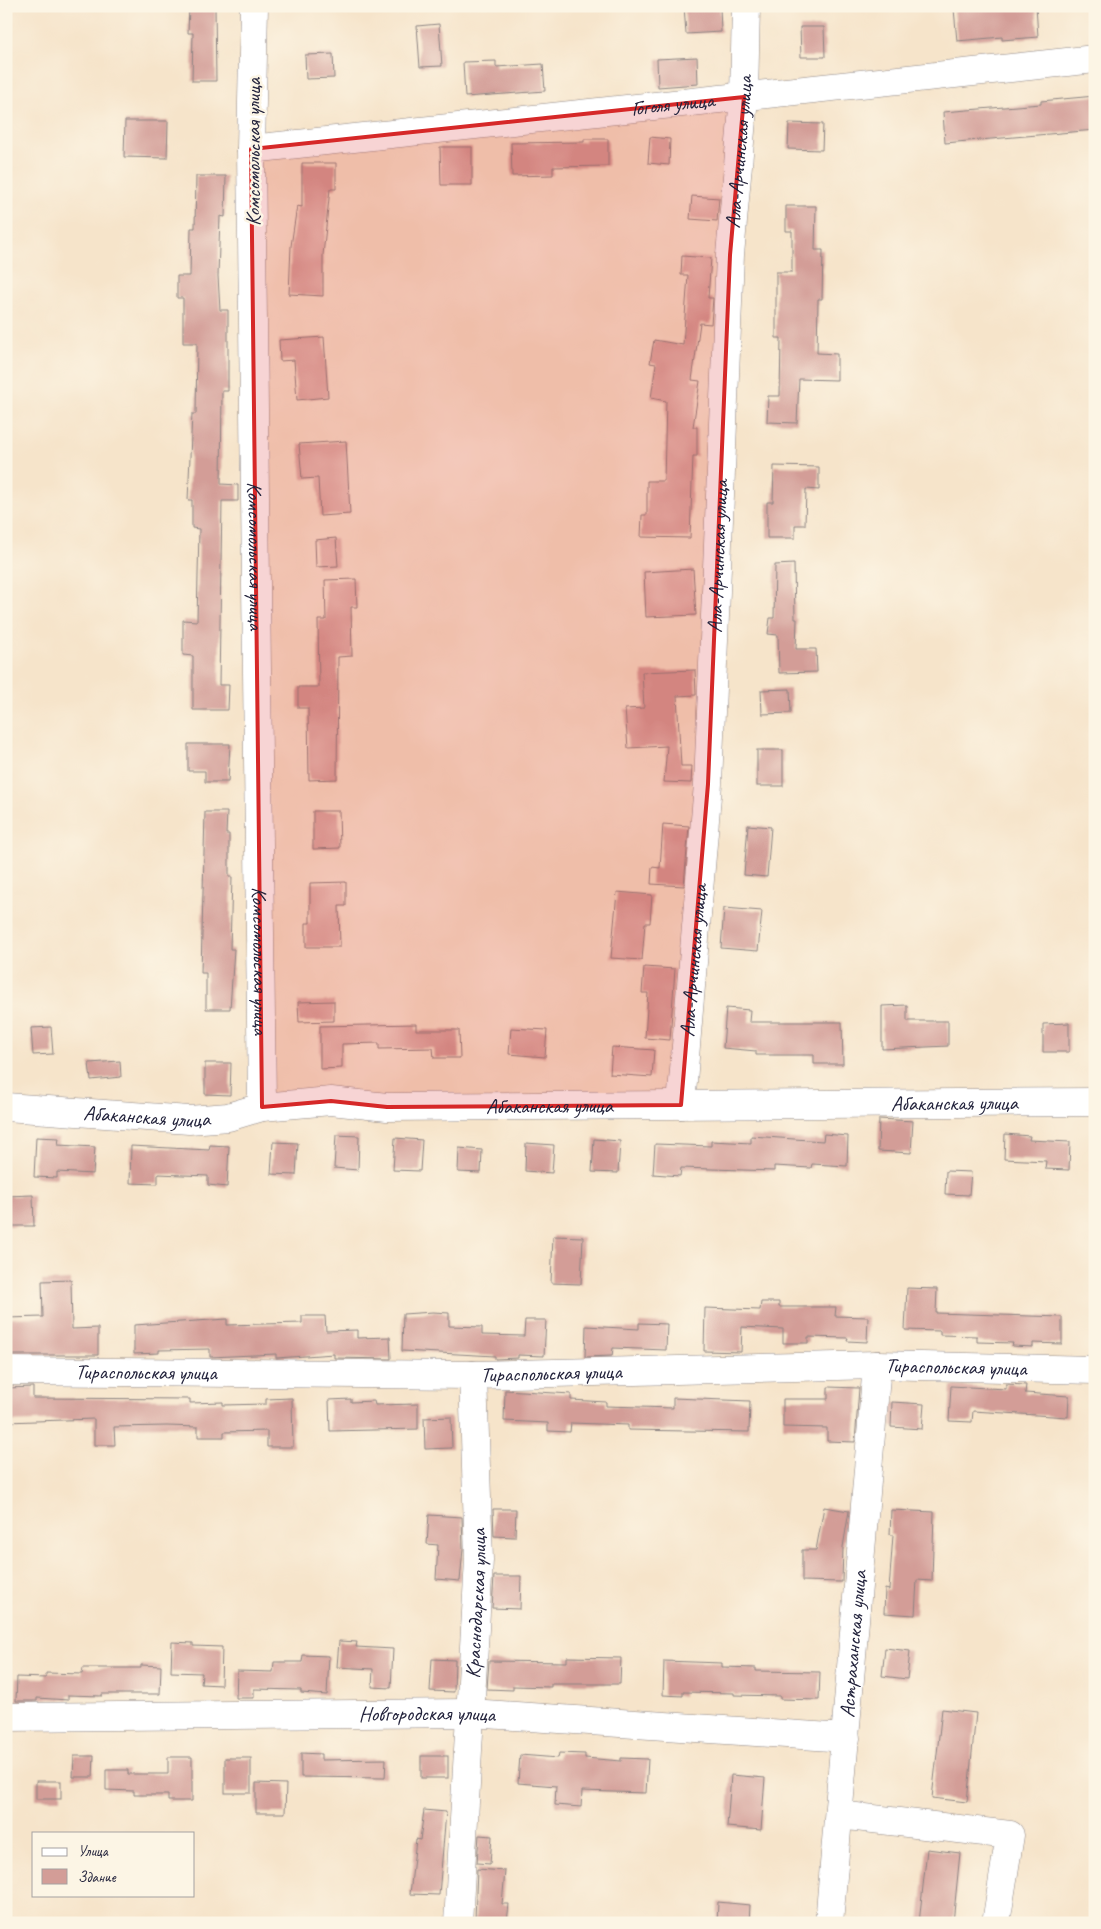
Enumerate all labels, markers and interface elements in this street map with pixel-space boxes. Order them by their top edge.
street label: Ала-Арчинская улица [719,73,758,229]
street label: Комсомольская улица [240,76,266,226]
street label: Гоголя улица [630,86,718,121]
street label: Ала-Арчинская улица [701,477,734,633]
street label: Комсомольская улица [242,482,270,632]
street label: Ала-Арчинская улица [674,881,713,1038]
street label: Комсомольская улица [246,887,274,1037]
street label: Абаканская улица [891,1090,1020,1116]
street label: Абаканская улица [486,1092,615,1119]
street label: Абаканская улица [82,1100,213,1133]
street label: Тираспольская улица [885,1352,1028,1381]
street label: Тираспольская улица [480,1358,624,1388]
street label: Тираспольская улица [75,1359,218,1386]
street label: Краснодарская улица [459,1527,492,1679]
street label: Астраханская улица [834,1568,872,1719]
street label: Новгородская улица [359,1700,498,1728]
legend [32,1832,195,1896]
text: Улица [78,1842,109,1861]
text: Здание [78,1868,117,1887]

